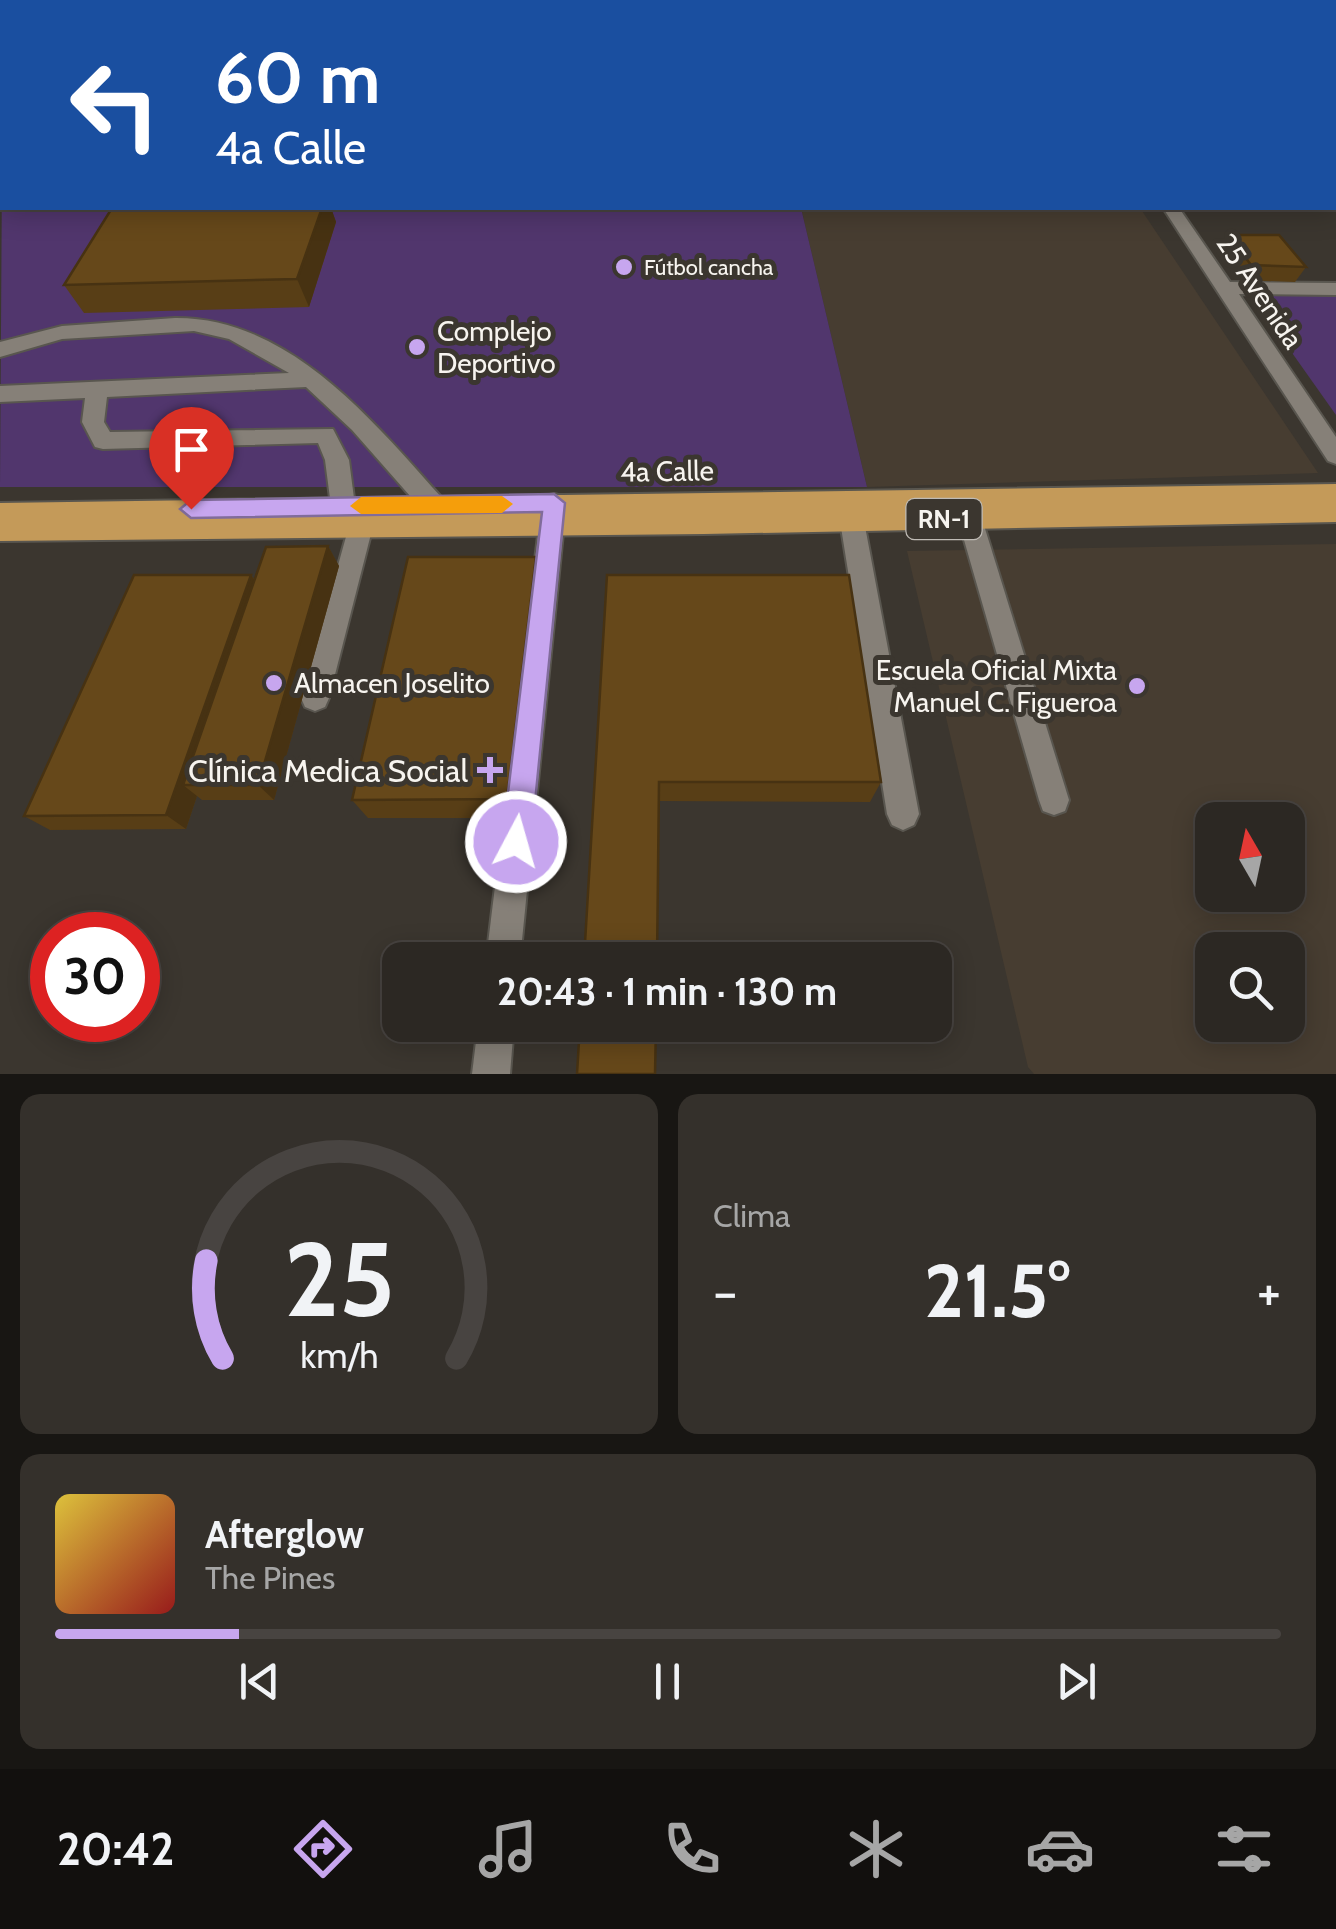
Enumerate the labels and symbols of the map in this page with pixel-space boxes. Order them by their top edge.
street label: 25 Avenida [1209,227,1311,355]
place label: Fútbol cancha [644,254,774,281]
marker: Fútbol cancha [613,256,635,278]
place label: Complejo Deportivo [437,314,556,380]
marker: Complejo Deportivo [406,336,428,358]
pin [149,407,234,510]
street label: 4a Calle [620,453,714,489]
road number: RN-1 [906,499,982,539]
place label: Escuela Oficial Mixta Manuel C. Figueroa [876,653,1118,719]
place label: Almacen Joselito [294,666,490,700]
marker: Almacen Joselito [263,672,285,694]
marker: Escuela Oficial Mixta Manuel C. Figueroa [1126,675,1148,697]
place label: Clínica Medica Social [188,751,468,790]
marker: Clínica Medica Social [477,757,503,783]
position arrow [464,790,568,894]
north arrow [1195,802,1305,912]
speed limit sign: 30 [30,912,160,1042]

